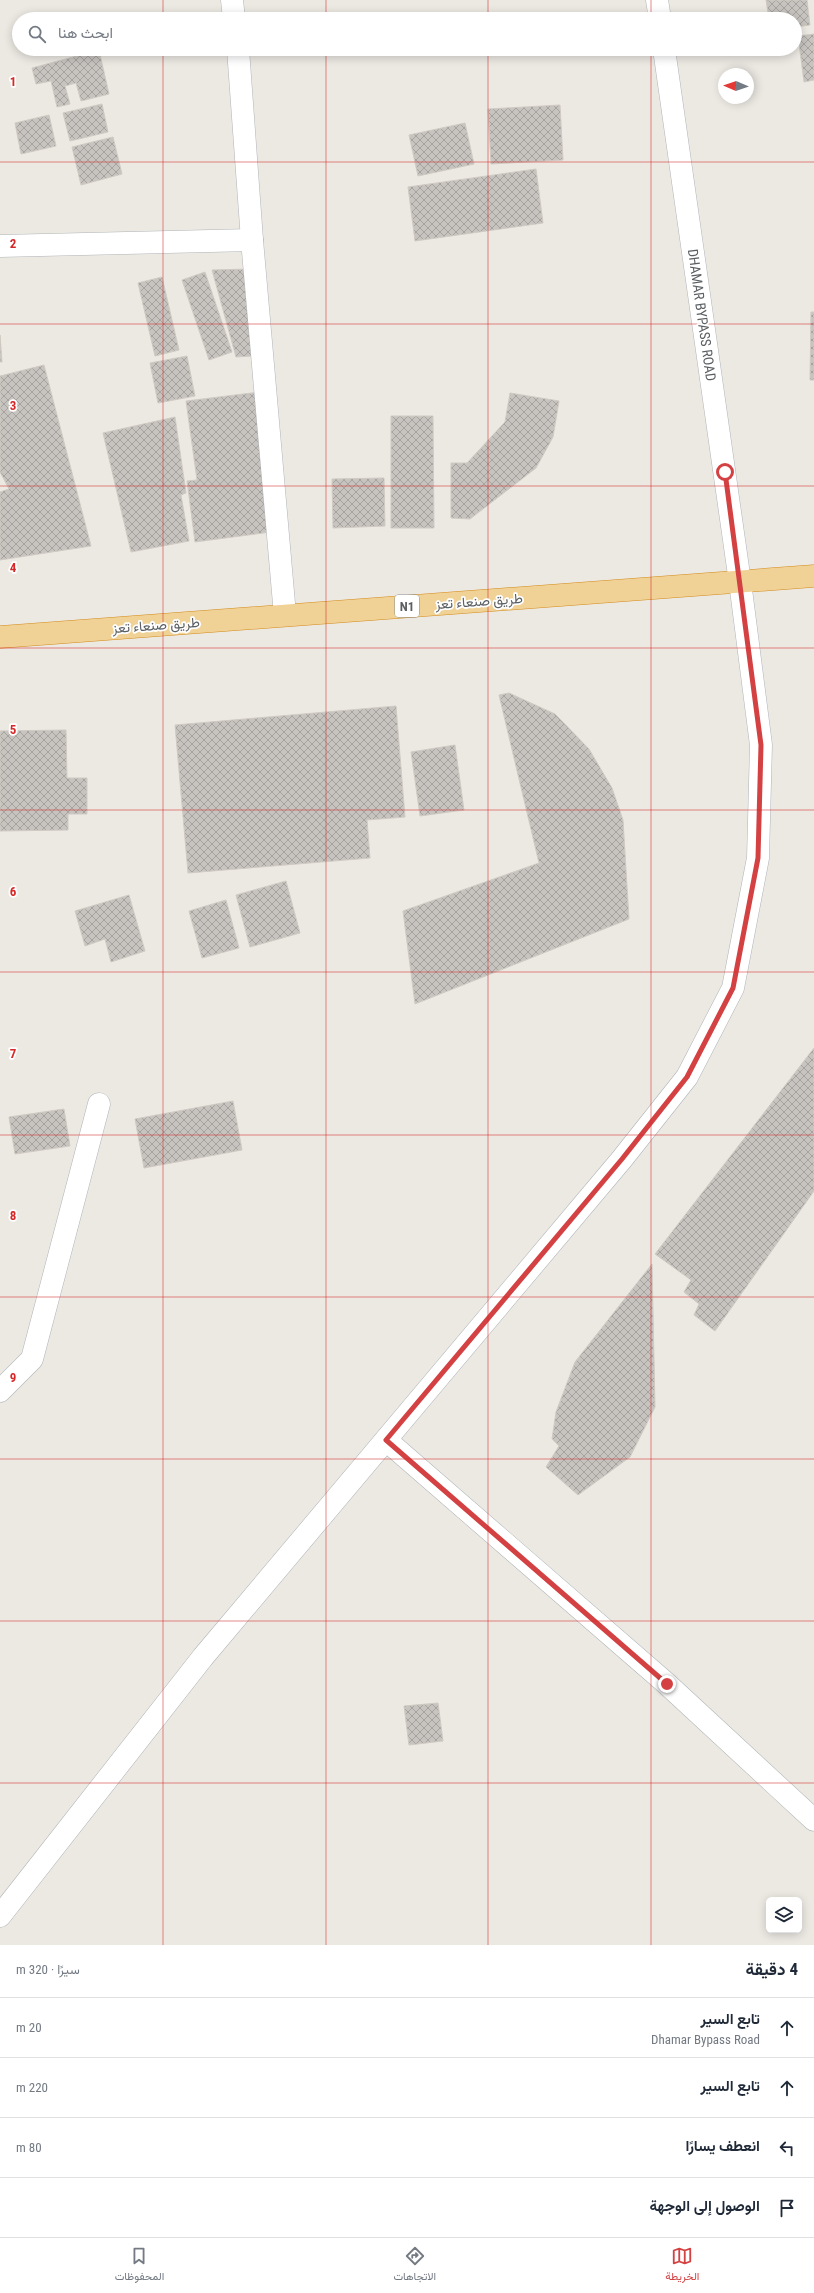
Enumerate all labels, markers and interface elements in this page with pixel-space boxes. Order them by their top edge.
search box [12,12,802,56]
icon: search [26,23,48,45]
text: ابحث هنا [58,24,113,42]
north arrow [718,68,754,104]
text: 1 [10,74,16,89]
text: 2 [10,236,17,251]
street label: DHAMAR BYPASS ROAD [685,248,719,382]
text: 3 [10,398,16,413]
route start [716,463,734,481]
text: 4 [10,560,17,575]
street label: طريق صنعاء تعز [434,590,523,613]
road number: N1 [395,595,419,617]
street label: طريق صنعاء تعز [111,614,200,637]
text: 5 [10,722,17,737]
text: 6 [10,884,17,899]
text: 7 [10,1046,17,1061]
text: 8 [10,1208,16,1223]
text: 9 [10,1370,16,1385]
route end [658,1675,676,1693]
map controls [766,1897,802,1933]
button: layers [766,1897,802,1933]
text: 4 دقيقة [745,1959,798,1979]
text: سيرًا · 320 m [16,1962,80,1977]
text: تابع السير [701,2010,760,2028]
icon: ahead [776,2017,798,2039]
text: 20 m [16,2020,42,2035]
text: Dhamar Bypass Road [651,2032,760,2047]
text: تابع السير [701,2077,760,2095]
icon: ahead [776,2077,798,2099]
text: 220 m [16,2080,48,2095]
text: انعطف يسارًا [686,2137,760,2155]
icon: left [776,2137,798,2159]
text: 80 m [16,2140,42,2155]
text: الوصول إلى الوجهة [649,2197,760,2215]
icon: arrive [776,2197,798,2219]
tab: المحفوظات [115,2245,164,2286]
tab: الاتجاهات [393,2245,436,2286]
tab: الخريطة [665,2245,699,2286]

